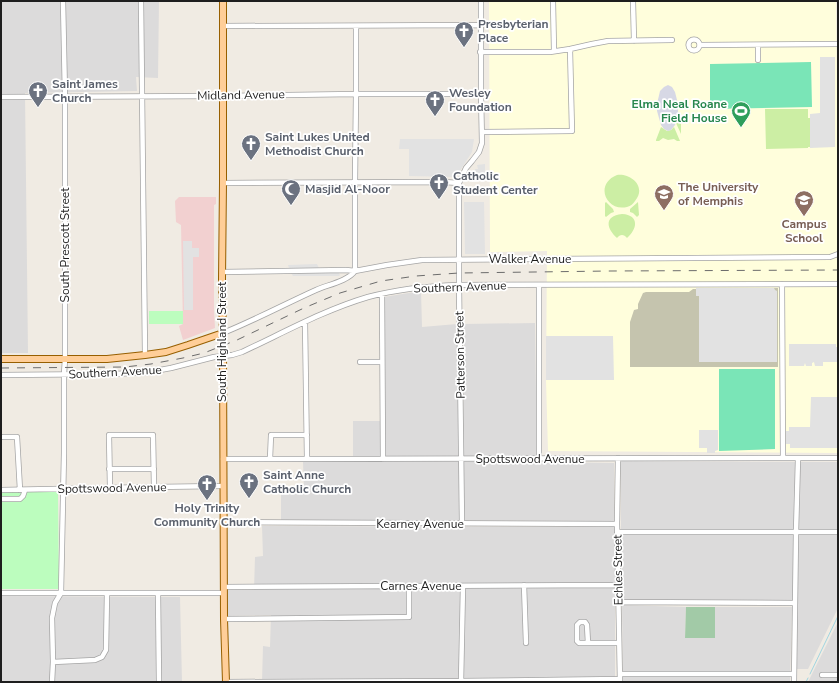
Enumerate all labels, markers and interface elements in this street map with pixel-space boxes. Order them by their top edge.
place label: Presbyterian Place [478,16,549,46]
church icon: Presbyterian Place [453,20,475,48]
place label: Saint James Church [52,76,118,106]
church icon: Saint James Church [27,80,49,108]
place label: Wesley Foundation [449,85,512,115]
street label: Midland Avenue [197,86,285,104]
church icon: Wesley Foundation [424,89,446,117]
place label: Elma Neal Roane Field House [631,96,727,126]
sports icon: Elma Neal Roane Field House [730,100,752,128]
place label: Saint Lukes United Methodist Church [265,129,370,159]
church icon: Saint Lukes United Methodist Church [240,133,262,161]
place label: Catholic Student Center [453,168,538,198]
church icon: Catholic Student Center [428,172,450,200]
mosque icon: Masjid Al-Noor [280,178,302,206]
place label: The University of Memphis [678,179,759,209]
place label: Masjid Al-Noor [305,181,390,197]
school or university icon: The University of Memphis [653,183,675,211]
street label: South Prescott Street [57,187,73,302]
school or university icon: Campus School [793,189,815,217]
place label: Campus School [781,216,827,246]
street label: Walker Avenue [489,251,571,267]
street label: Southern Avenue [413,277,507,297]
street label: South Highland Street [214,281,230,402]
street label: Patterson Street [451,310,469,399]
street label: Southern Avenue [68,362,162,382]
street label: Spottswood Avenue [475,451,585,467]
place label: Saint Anne Catholic Church [263,467,351,497]
church icon: Saint Anne Catholic Church [238,471,260,499]
church icon: Holy Trinity Community Church [196,473,218,501]
street label: Spottswood Avenue [57,479,167,497]
place label: Holy Trinity Community Church [154,500,260,530]
street label: Kearney Avenue [376,516,464,532]
street label: Echles Street [609,534,627,606]
street label: Carnes Avenue [380,578,462,594]

